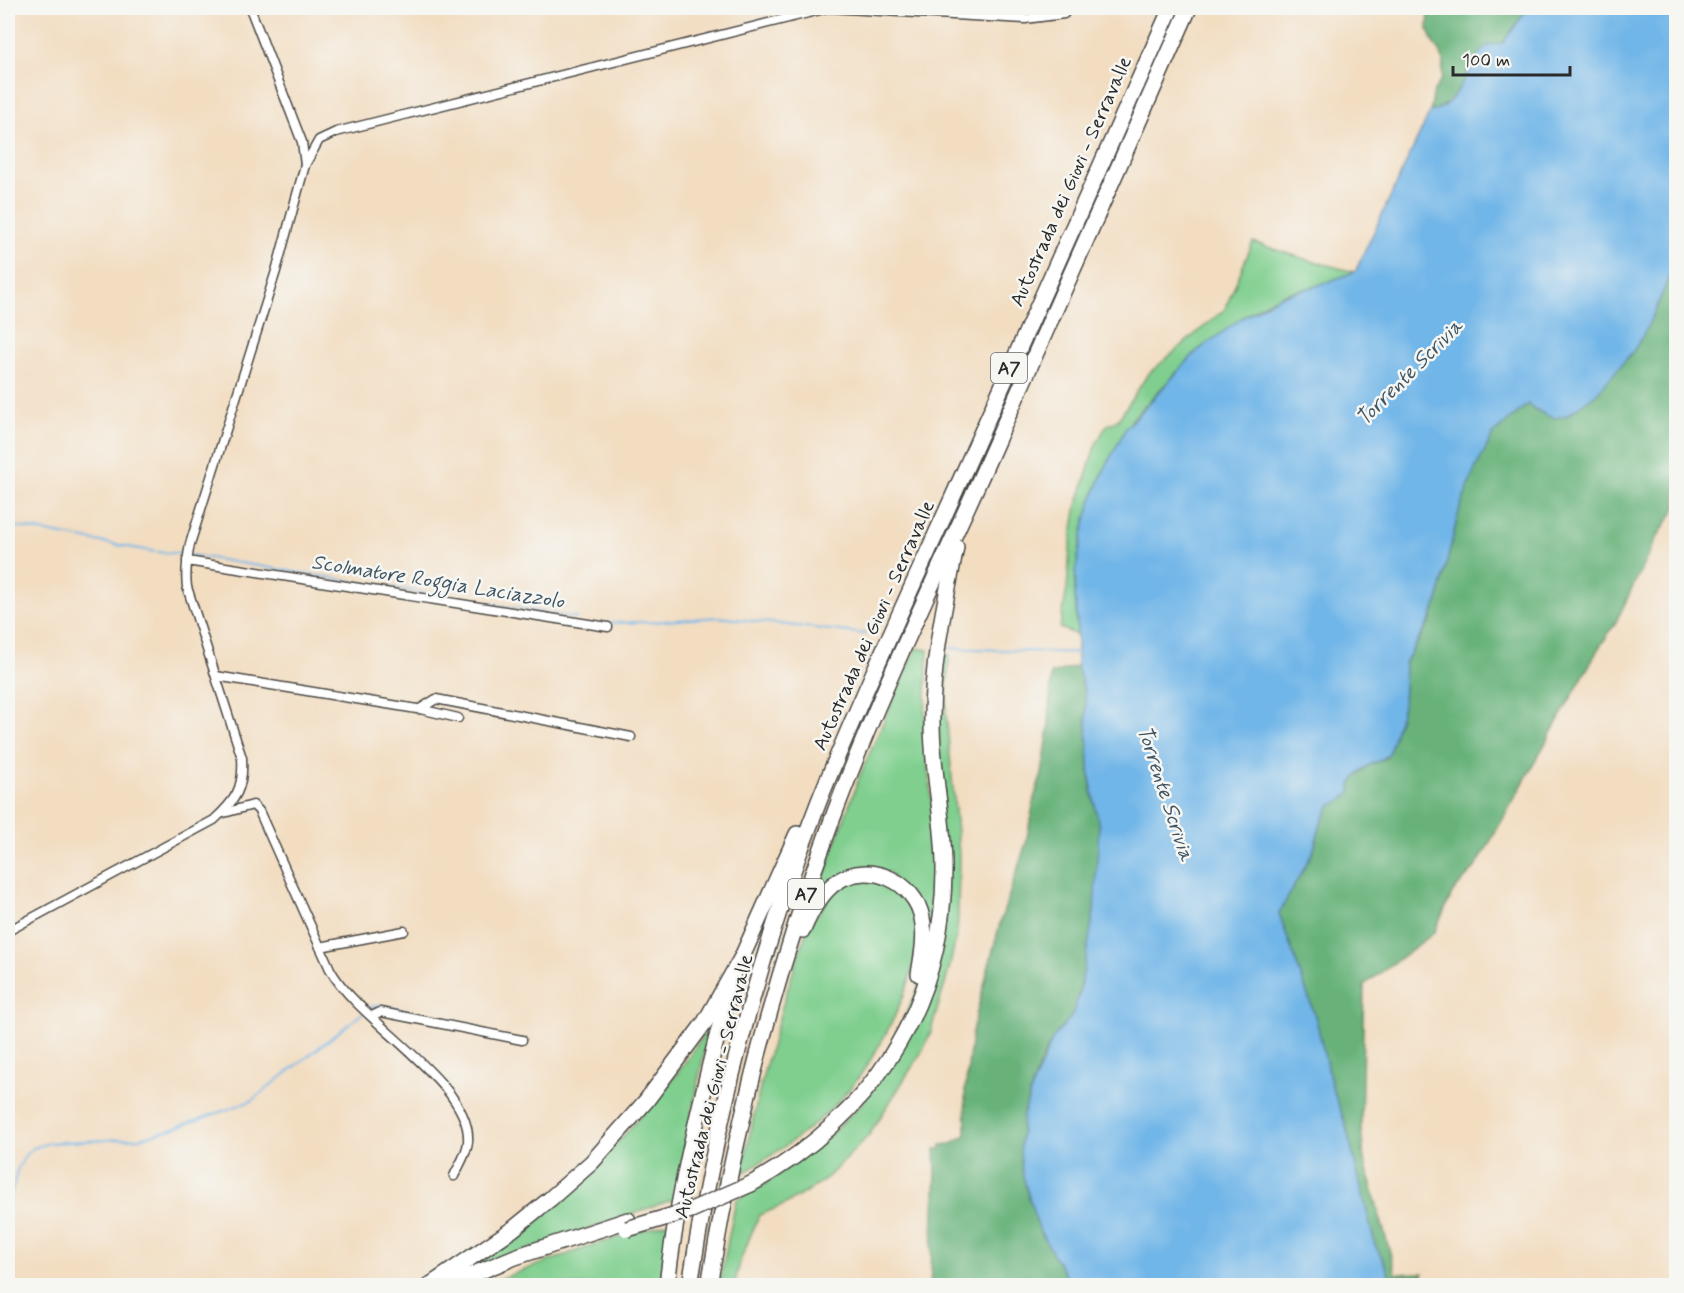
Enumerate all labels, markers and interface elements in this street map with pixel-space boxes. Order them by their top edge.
scale bar [1453,39,1570,77]
text: 100 m [1462,49,1510,73]
street label: Autostrada dei Giovi - Serravalle [1004,52,1139,311]
water label: Torrente Scrivia [1350,312,1470,432]
road number: A7 [991,353,1027,383]
street label: Autostrada dei Giovi - Serravalle [807,496,942,755]
water label: Scolmatore Roggia Laciazzolo [309,548,567,618]
water label: Torrente Scrivia [1130,722,1201,866]
road number: A7 [788,879,824,909]
street label: Autostrada dei Giovi - Serravalle [669,951,760,1221]

